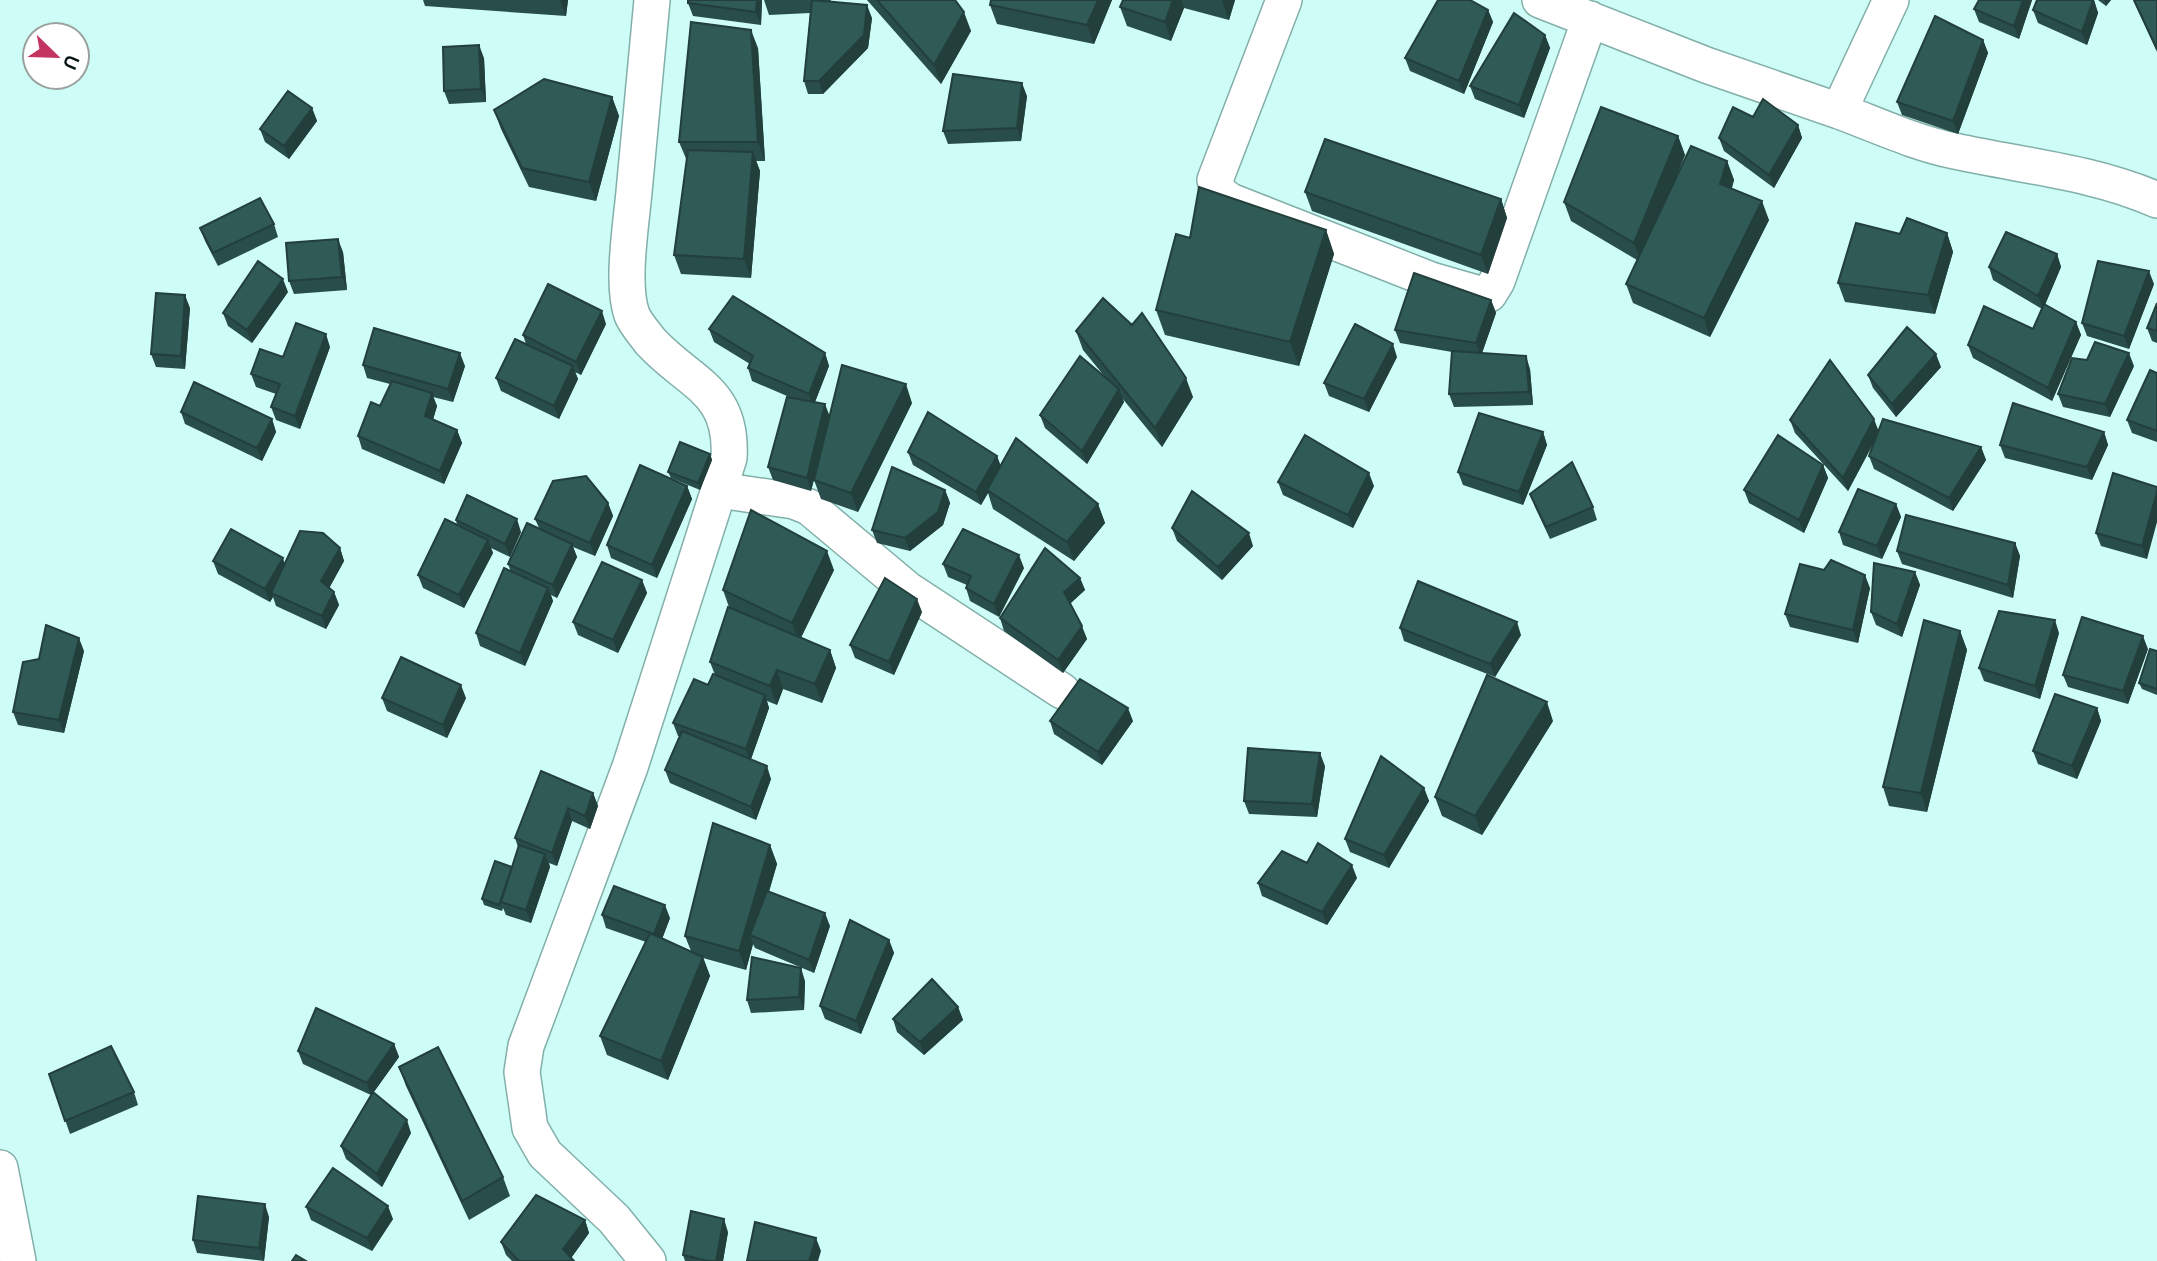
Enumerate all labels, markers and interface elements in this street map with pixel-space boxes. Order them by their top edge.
north arrow [21,21,91,91]
text: U [58,52,84,73]

